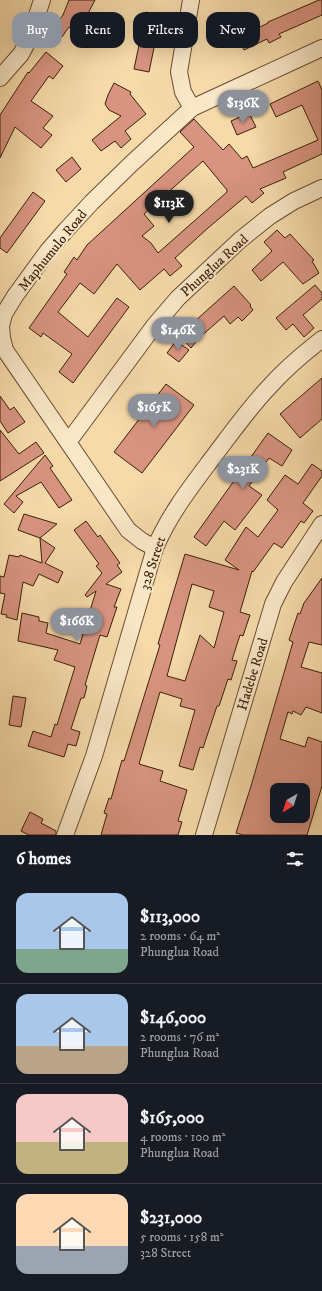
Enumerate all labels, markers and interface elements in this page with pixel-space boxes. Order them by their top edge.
chip: Buy [12,12,62,48]
chip: Rent [70,12,125,48]
chip: Filters [133,12,198,48]
chip: New [206,12,260,48]
pin: $136K [215,90,271,124]
text: $136K [227,95,259,111]
pin: $113K [141,190,197,224]
text: $113K [154,195,184,211]
street label: Maphumulo Road [14,206,91,295]
street label: Phunglua Road [177,231,252,301]
pin: $146K [150,317,206,351]
text: $146K [160,322,196,338]
pin: $165K [126,394,182,428]
text: $165K [137,399,171,415]
pin: $231K [215,456,271,490]
text: $231K [227,461,259,477]
street label: 328 Street [136,534,170,592]
pin: $166K [49,608,105,642]
text: $166K [60,613,94,629]
street label: Hadebe Road [233,636,273,713]
north arrow [270,783,310,823]
map controls [270,783,310,823]
text: 6 homes [16,848,71,870]
icon: filters [284,848,306,870]
text: $113,000 [140,906,200,928]
icon: home [48,909,96,957]
text: 2 rooms · 64 m² [140,928,220,944]
text: Phunglua Road [140,944,219,960]
text: $146,000 [140,1007,206,1029]
icon: home [48,1010,96,1058]
text: 2 rooms · 76 m² [140,1029,219,1045]
text: Phunglua Road [140,1045,219,1061]
text: $165,000 [140,1107,204,1129]
icon: home [48,1110,96,1158]
text: 4 rooms · 100 m² [140,1129,226,1145]
text: Phunglua Road [140,1145,219,1161]
text: $231,000 [140,1207,202,1229]
icon: home [48,1210,96,1258]
text: 5 rooms · 158 m² [140,1229,224,1245]
text: 328 Street [140,1245,191,1261]

